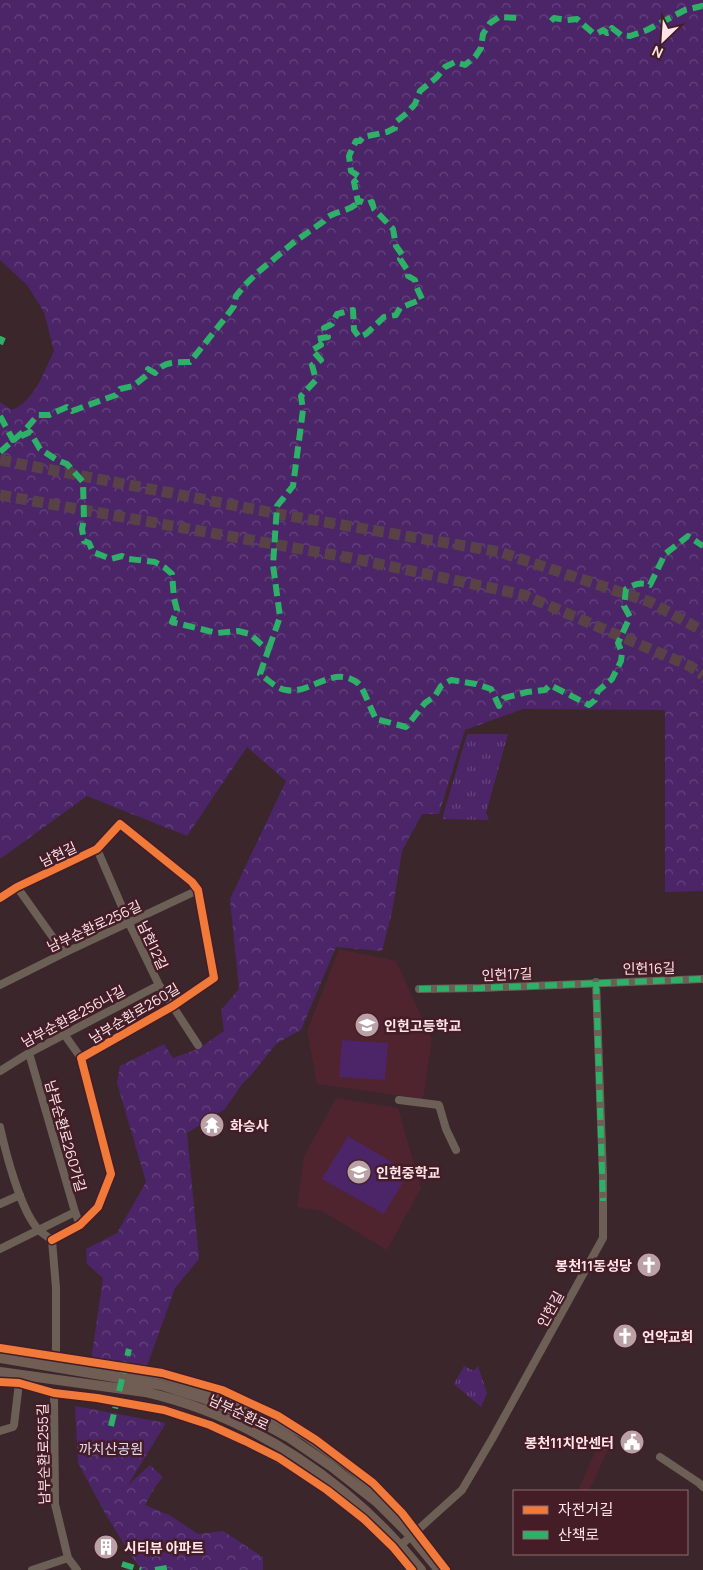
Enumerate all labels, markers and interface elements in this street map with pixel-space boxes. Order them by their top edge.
north arrow [638,15,688,65]
text: N [649,41,666,63]
street label: 남현길 [36,837,80,871]
street label: 남부순환로256길 [44,896,144,956]
street label: 남현12길 [133,917,173,973]
street label: 인헌16길 [622,958,676,978]
street label: 인헌17길 [481,964,533,984]
street label: 남부순환로260길 [85,978,183,1048]
street label: 남부순환로256나길 [18,981,128,1051]
school or university icon: 인헌고등학교 [354,1012,380,1038]
place label: 인헌고등학교 [384,1016,461,1035]
street label: 남부순환로260가길 [41,1078,91,1194]
temple icon: 화승사 [199,1112,225,1138]
place label: 화승사 [230,1116,269,1135]
school or university icon: 인헌중학교 [346,1159,372,1185]
place label: 인헌중학교 [376,1163,441,1182]
church icon: 봉천11동성당 [636,1252,662,1278]
place label: 봉천11동성당 [555,1256,632,1275]
street label: 인헌길 [532,1287,568,1331]
church icon: 언약교회 [612,1323,638,1349]
place label: 언약교회 [642,1327,694,1346]
street label: 남부순환로 [206,1390,272,1434]
street label: 남부순환로255길 [33,1403,53,1505]
public building icon: 봉천11치안센터 [619,1429,645,1455]
place label: 봉천11치안센터 [524,1433,614,1452]
park label: 까치산공원 [79,1439,143,1458]
legend [513,1490,688,1555]
text: 자전거길 [558,1499,613,1520]
text: 산책로 [558,1524,599,1545]
building icon: 시티뷰 아파트 [93,1534,119,1560]
place label: 시티뷰 아파트 [124,1538,204,1557]

